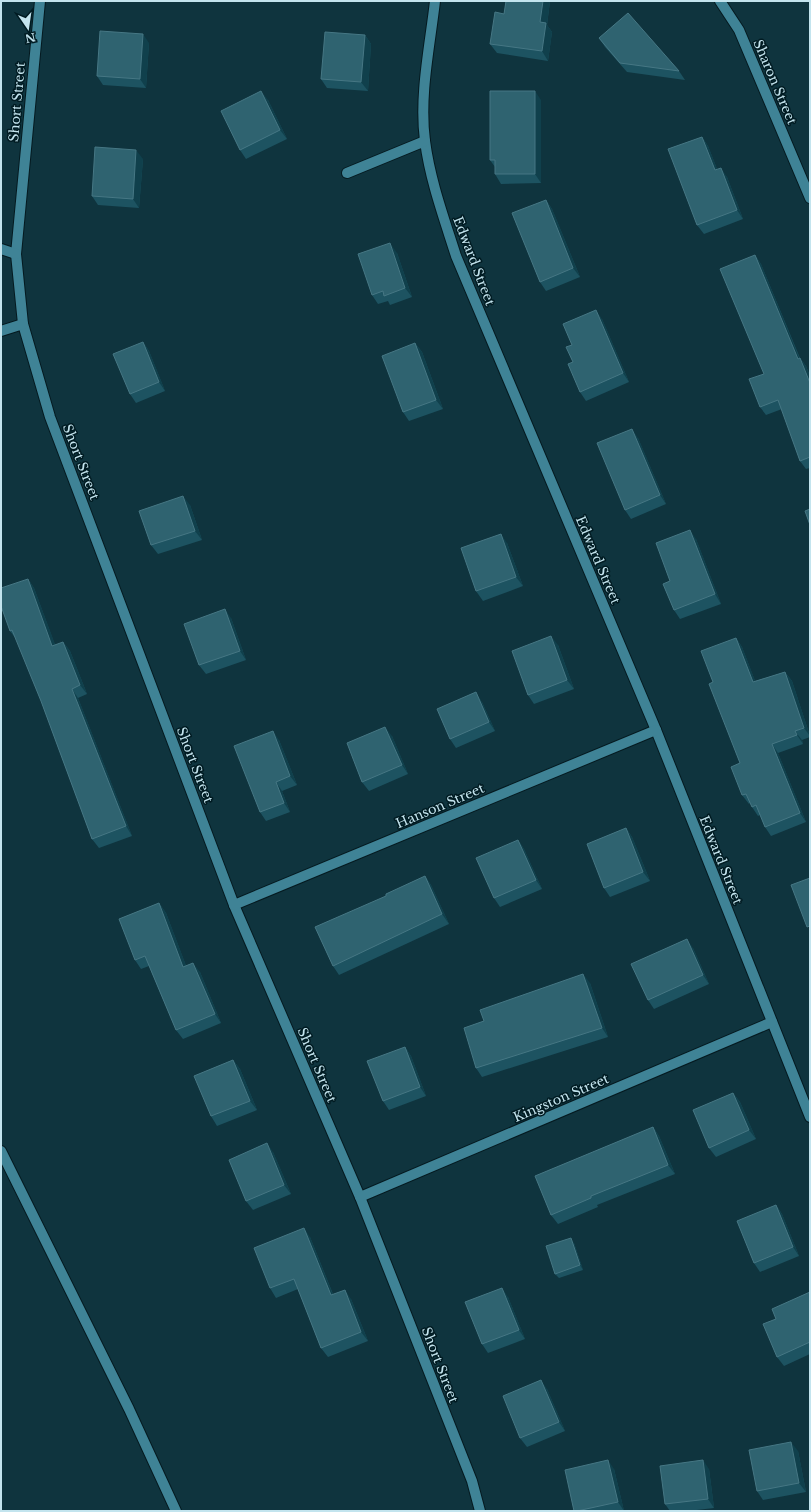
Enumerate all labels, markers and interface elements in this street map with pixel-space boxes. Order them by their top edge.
north arrow [8,8,48,48]
text: N [23,30,37,46]
street label: Sharon Street [749,37,801,127]
street label: Short Street [5,61,29,142]
street label: Edward Street [449,214,499,308]
street label: Short Street [59,422,103,502]
street label: Edward Street [572,513,624,607]
street label: Short Street [173,725,217,805]
street label: Hanson Street [393,780,487,832]
street label: Edward Street [696,813,747,907]
street label: Short Street [294,1025,340,1105]
street label: Kingston Street [511,1070,612,1126]
street label: Short Street [418,1325,462,1405]

